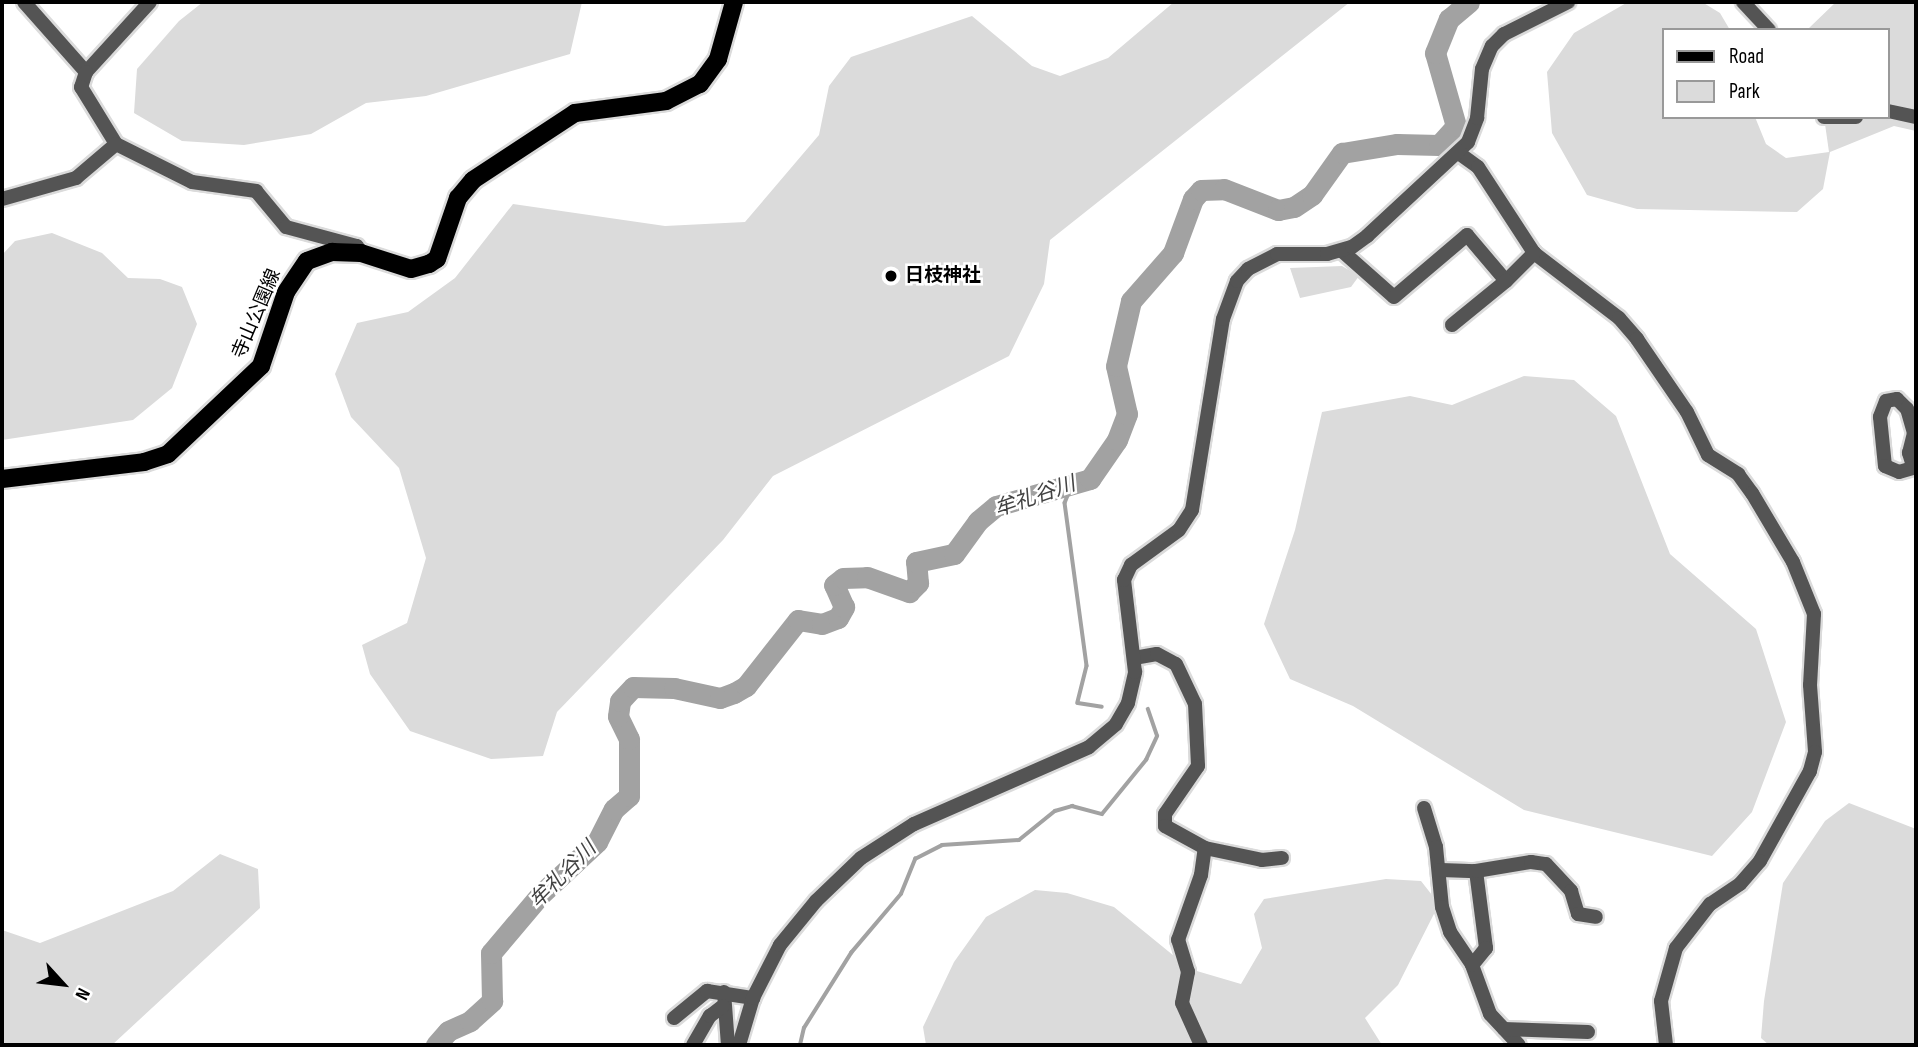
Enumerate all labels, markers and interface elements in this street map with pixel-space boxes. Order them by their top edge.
legend [1662,28,1890,119]
text: Road [1729,44,1764,69]
text: Park [1729,79,1760,104]
place label: 日枝神社 [905,265,981,287]
street label: 寺山公園線 [228,266,286,362]
marker: 日枝神社 [883,268,899,284]
water label: 牟礼谷川 [991,471,1079,523]
water label: 牟礼谷川 [524,836,602,914]
north arrow [28,949,98,1019]
text: N [70,984,95,1004]

